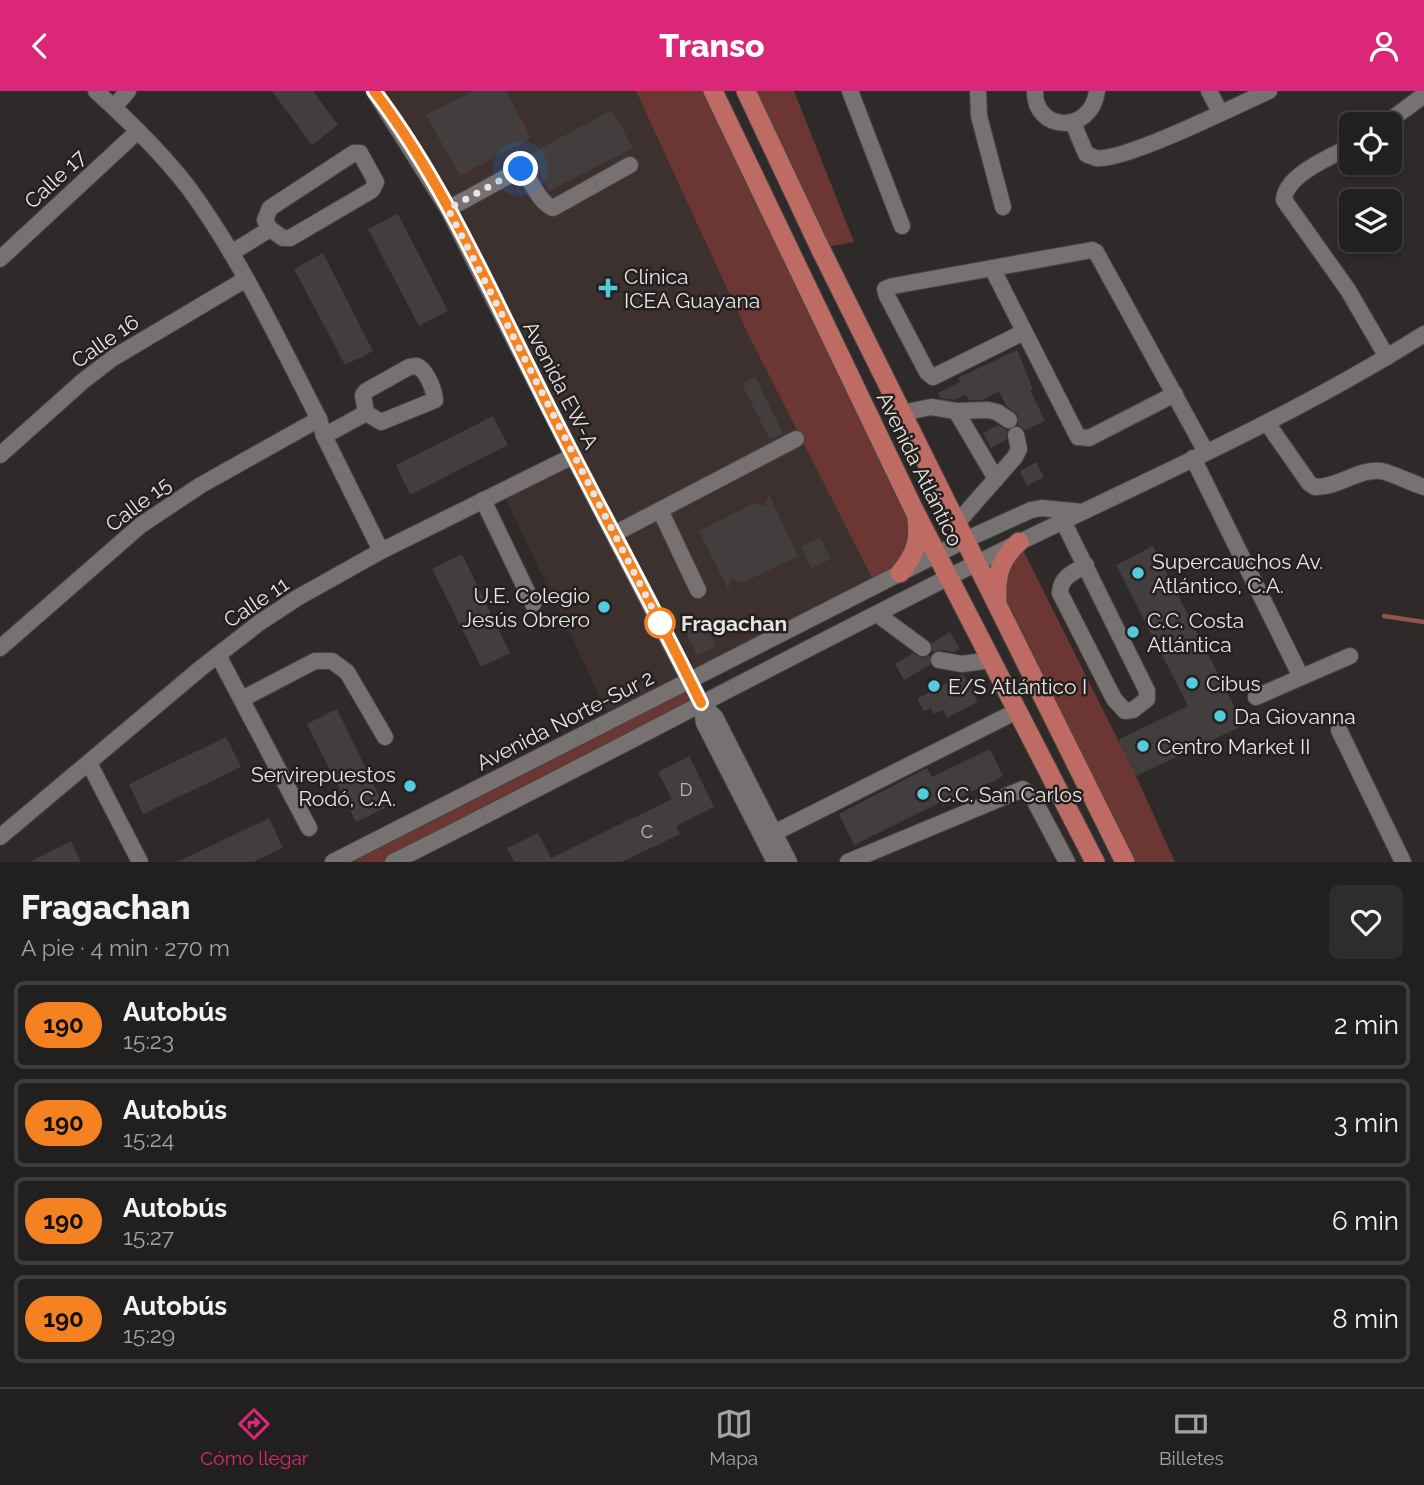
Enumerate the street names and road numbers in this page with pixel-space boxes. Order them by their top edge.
street label: Calle 17 [19,144,92,214]
street label: Calle 16 [66,309,144,373]
street label: Avenida EW-A [518,317,604,453]
street label: Avenida Atlántico [872,388,968,550]
street label: Calle 15 [100,471,176,537]
street label: Calle 11 [219,571,293,633]
street label: Avenida Norte-Sur 2 [472,664,658,776]

